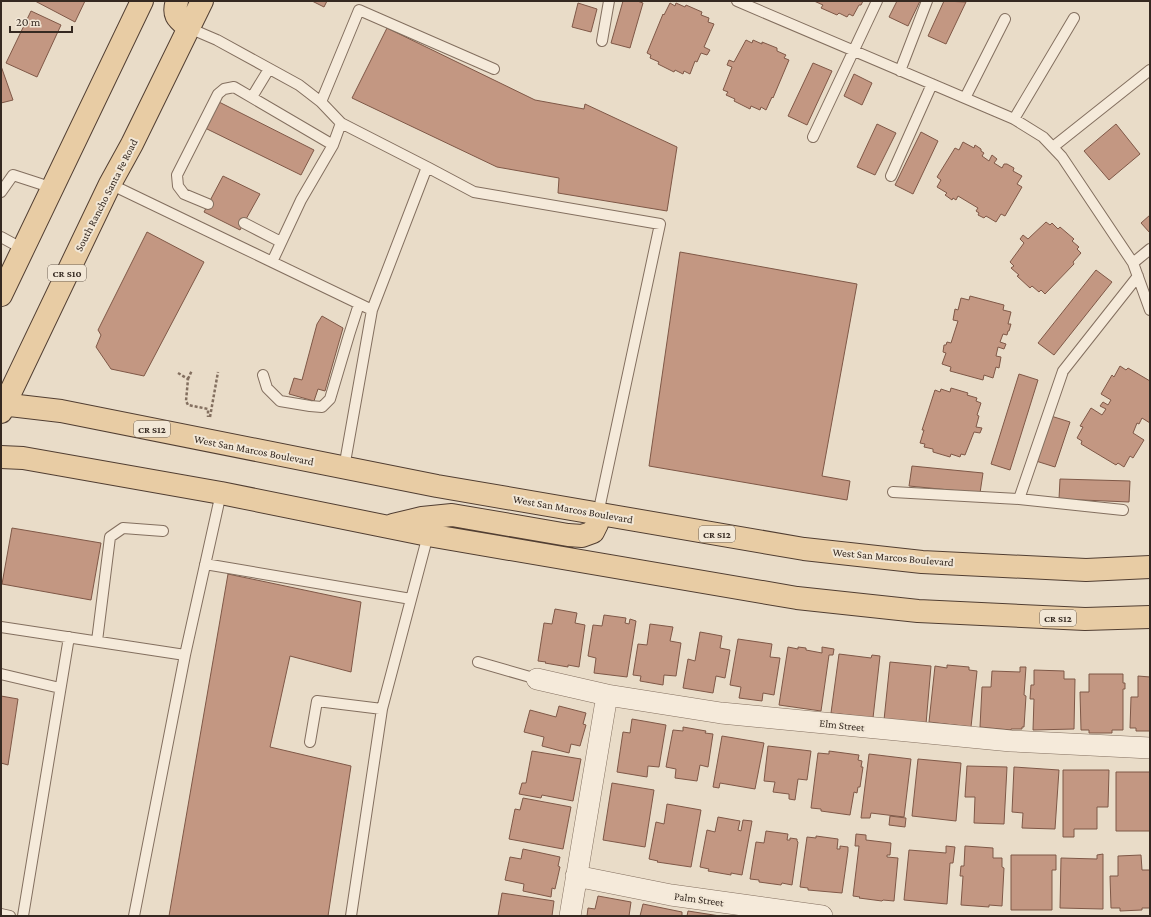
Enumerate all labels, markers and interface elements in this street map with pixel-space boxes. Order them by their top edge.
scale bar [10,8,72,34]
text: 20 m [16,15,41,29]
street label: South Rancho Santa Fe Road [72,137,140,253]
road number: CR S10 [48,265,86,281]
road number: CR S12 [134,421,170,437]
street label: West San Marcos Boulevard [193,433,315,468]
street label: West San Marcos Boulevard [512,493,634,525]
road number: CR S12 [699,526,735,542]
street label: West San Marcos Boulevard [832,546,954,568]
road number: CR S12 [1040,610,1076,626]
street label: Elm Street [819,717,866,733]
street label: Palm Street [673,890,725,908]

